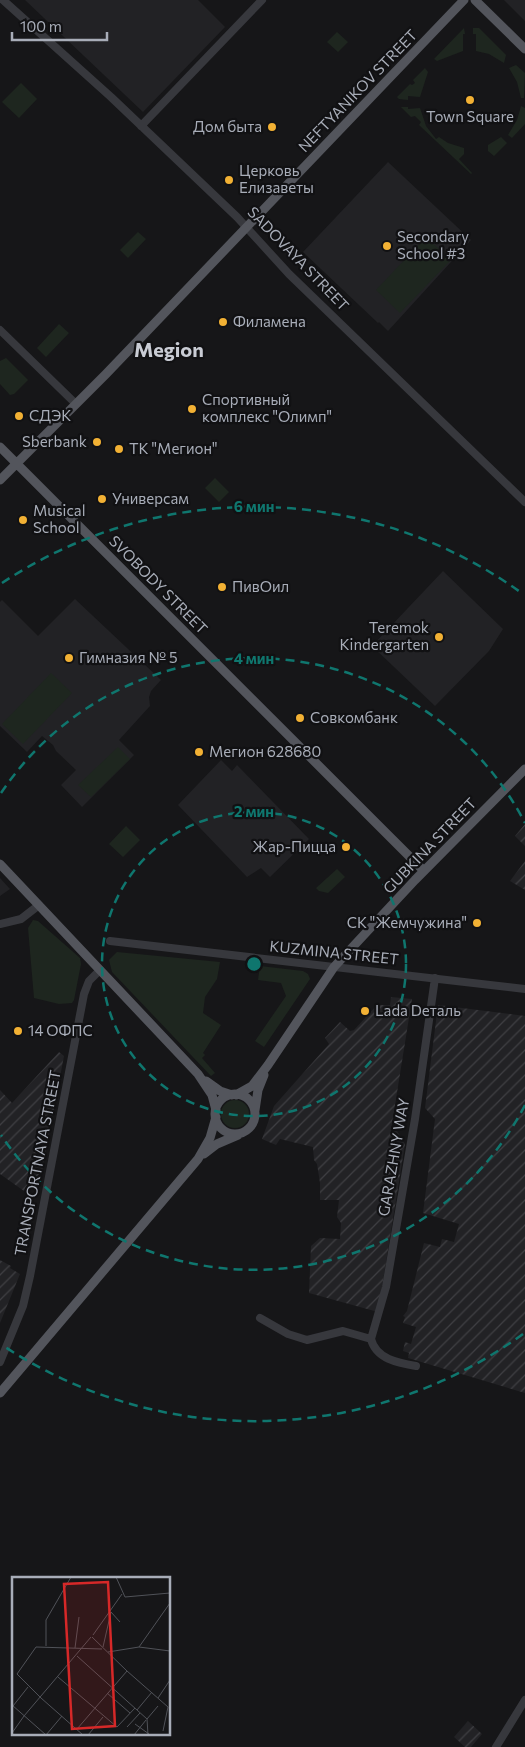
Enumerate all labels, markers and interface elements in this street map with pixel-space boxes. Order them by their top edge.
scale bar [12,10,108,42]
text: 100 m [20,17,62,35]
street label: NEFTYANIKOV STREET [294,25,421,155]
marker: Town Square [464,94,476,106]
place label: Town Square [426,107,514,125]
place label: Дом быта [193,117,262,135]
marker: Дом быта [266,121,278,133]
place label: Церковь Елизаветы [239,161,314,196]
marker: Церковь Елизаветы [223,174,235,186]
street label: SADOVAYA STREET [244,203,353,314]
place label: Secondary School #3 [397,227,469,262]
marker: Secondary School #3 [381,240,393,252]
place label: Филамена [233,312,306,330]
marker: Филамена [217,316,229,328]
district label: Megion [134,337,204,361]
place label: Спортивный комплекс "Олимп" [202,390,332,425]
marker: Спортивный комплекс "Олимп" [186,403,198,415]
place label: СДЭК [29,406,71,424]
marker: СДЭК [13,410,25,422]
place label: Sberbank [22,432,87,450]
marker: Sberbank [91,436,103,448]
place label: ТК "Мегион" [129,439,218,457]
marker: ТК "Мегион" [113,443,125,455]
place label: Универсам [112,489,189,507]
marker: Универсам [96,493,108,505]
text: 6 мин [234,497,274,515]
place label: Musical School [33,501,85,536]
marker: Musical School [17,514,29,526]
street label: SVOBODY STREET [106,531,212,637]
place label: ПивОил [232,577,289,595]
marker: ПивОил [216,581,228,593]
place label: Teremok Kindergarten [340,618,429,653]
marker: Teremok Kindergarten [433,631,445,643]
place label: Гимназия № 5 [79,648,178,666]
text: 4 мин [234,649,274,667]
marker: Гимназия № 5 [63,652,75,664]
place label: Совкомбанк [310,708,398,726]
marker: Совкомбанк [294,712,306,724]
place label: Мегион 628680 [209,742,321,760]
marker: Мегион 628680 [193,746,205,758]
street label: GUBKINA STREET [379,793,480,897]
text: 2 мин [234,802,274,820]
place label: Жар-Пицца [253,837,336,855]
marker: Жар-Пицца [340,841,352,853]
place label: СК "Жемчужина" [347,913,467,931]
marker: СК "Жемчужина" [471,917,483,929]
street label: KUZMINA STREET [269,936,400,968]
centre of rings [245,955,263,973]
place label: Lada Dеталь [375,1001,461,1019]
marker: Lada Dеталь [359,1005,371,1017]
place label: 14 ОФПС [28,1021,93,1039]
marker: 14 ОФПС [12,1025,24,1037]
street label: TRANSPORTNAYA STREET [10,1068,64,1257]
street label: GARAZHNY WAY [374,1096,412,1218]
inset map [12,1577,170,1734]

